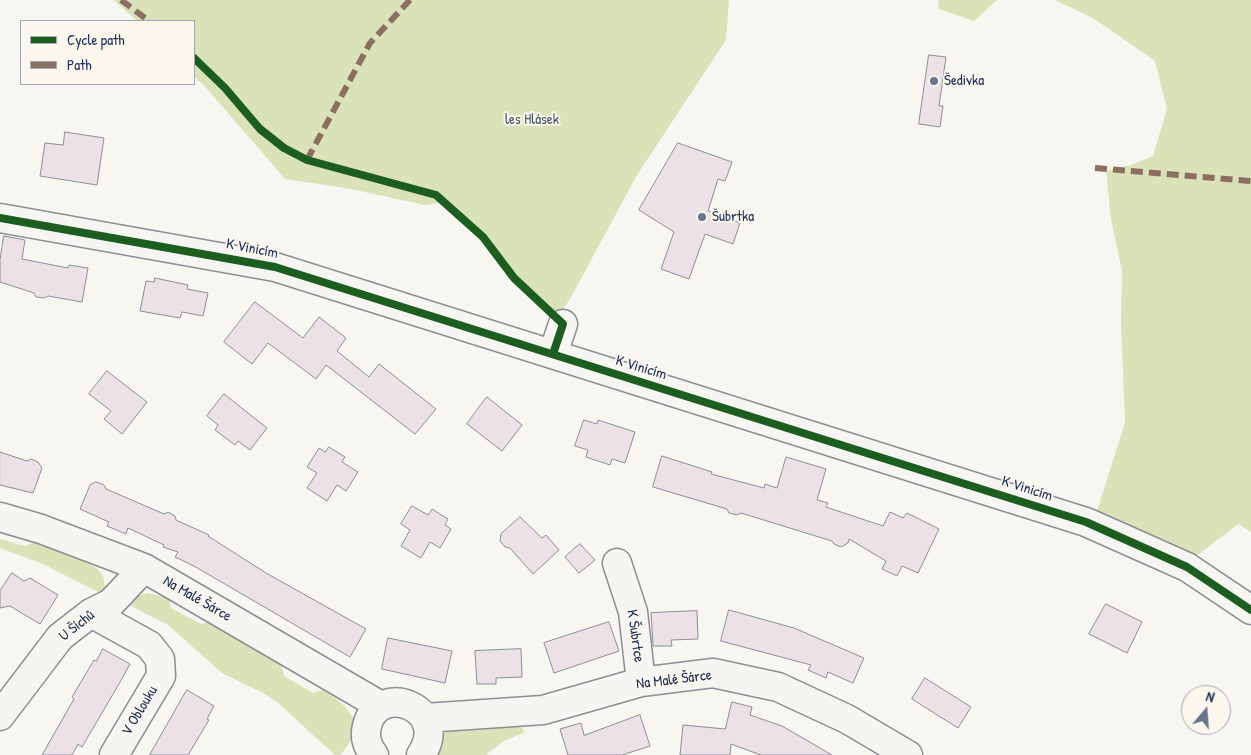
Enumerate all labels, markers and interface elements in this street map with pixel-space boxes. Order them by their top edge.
legend [20,20,195,85]
text: Cycle path [67,29,125,50]
text: Path [67,54,92,75]
place label: Šedivka [944,72,984,90]
marker: Šedivka [928,75,940,87]
park label: les Hlásek [505,111,559,129]
place label: Šubrtka [712,208,754,226]
marker: Šubrtka [696,211,708,223]
street label: K Vinicím [224,235,280,263]
street label: K Vinicím [613,352,669,384]
street label: K Vinicím [999,472,1055,506]
street label: Na Malé Šárce [160,572,234,626]
street label: U Šíchů [56,607,98,645]
street label: K Šubrtce [622,608,648,664]
street label: Na Malé Šárce [635,666,713,694]
street label: V Oblouku [118,683,162,739]
north arrow [1181,685,1231,735]
text: N [1204,686,1217,706]

